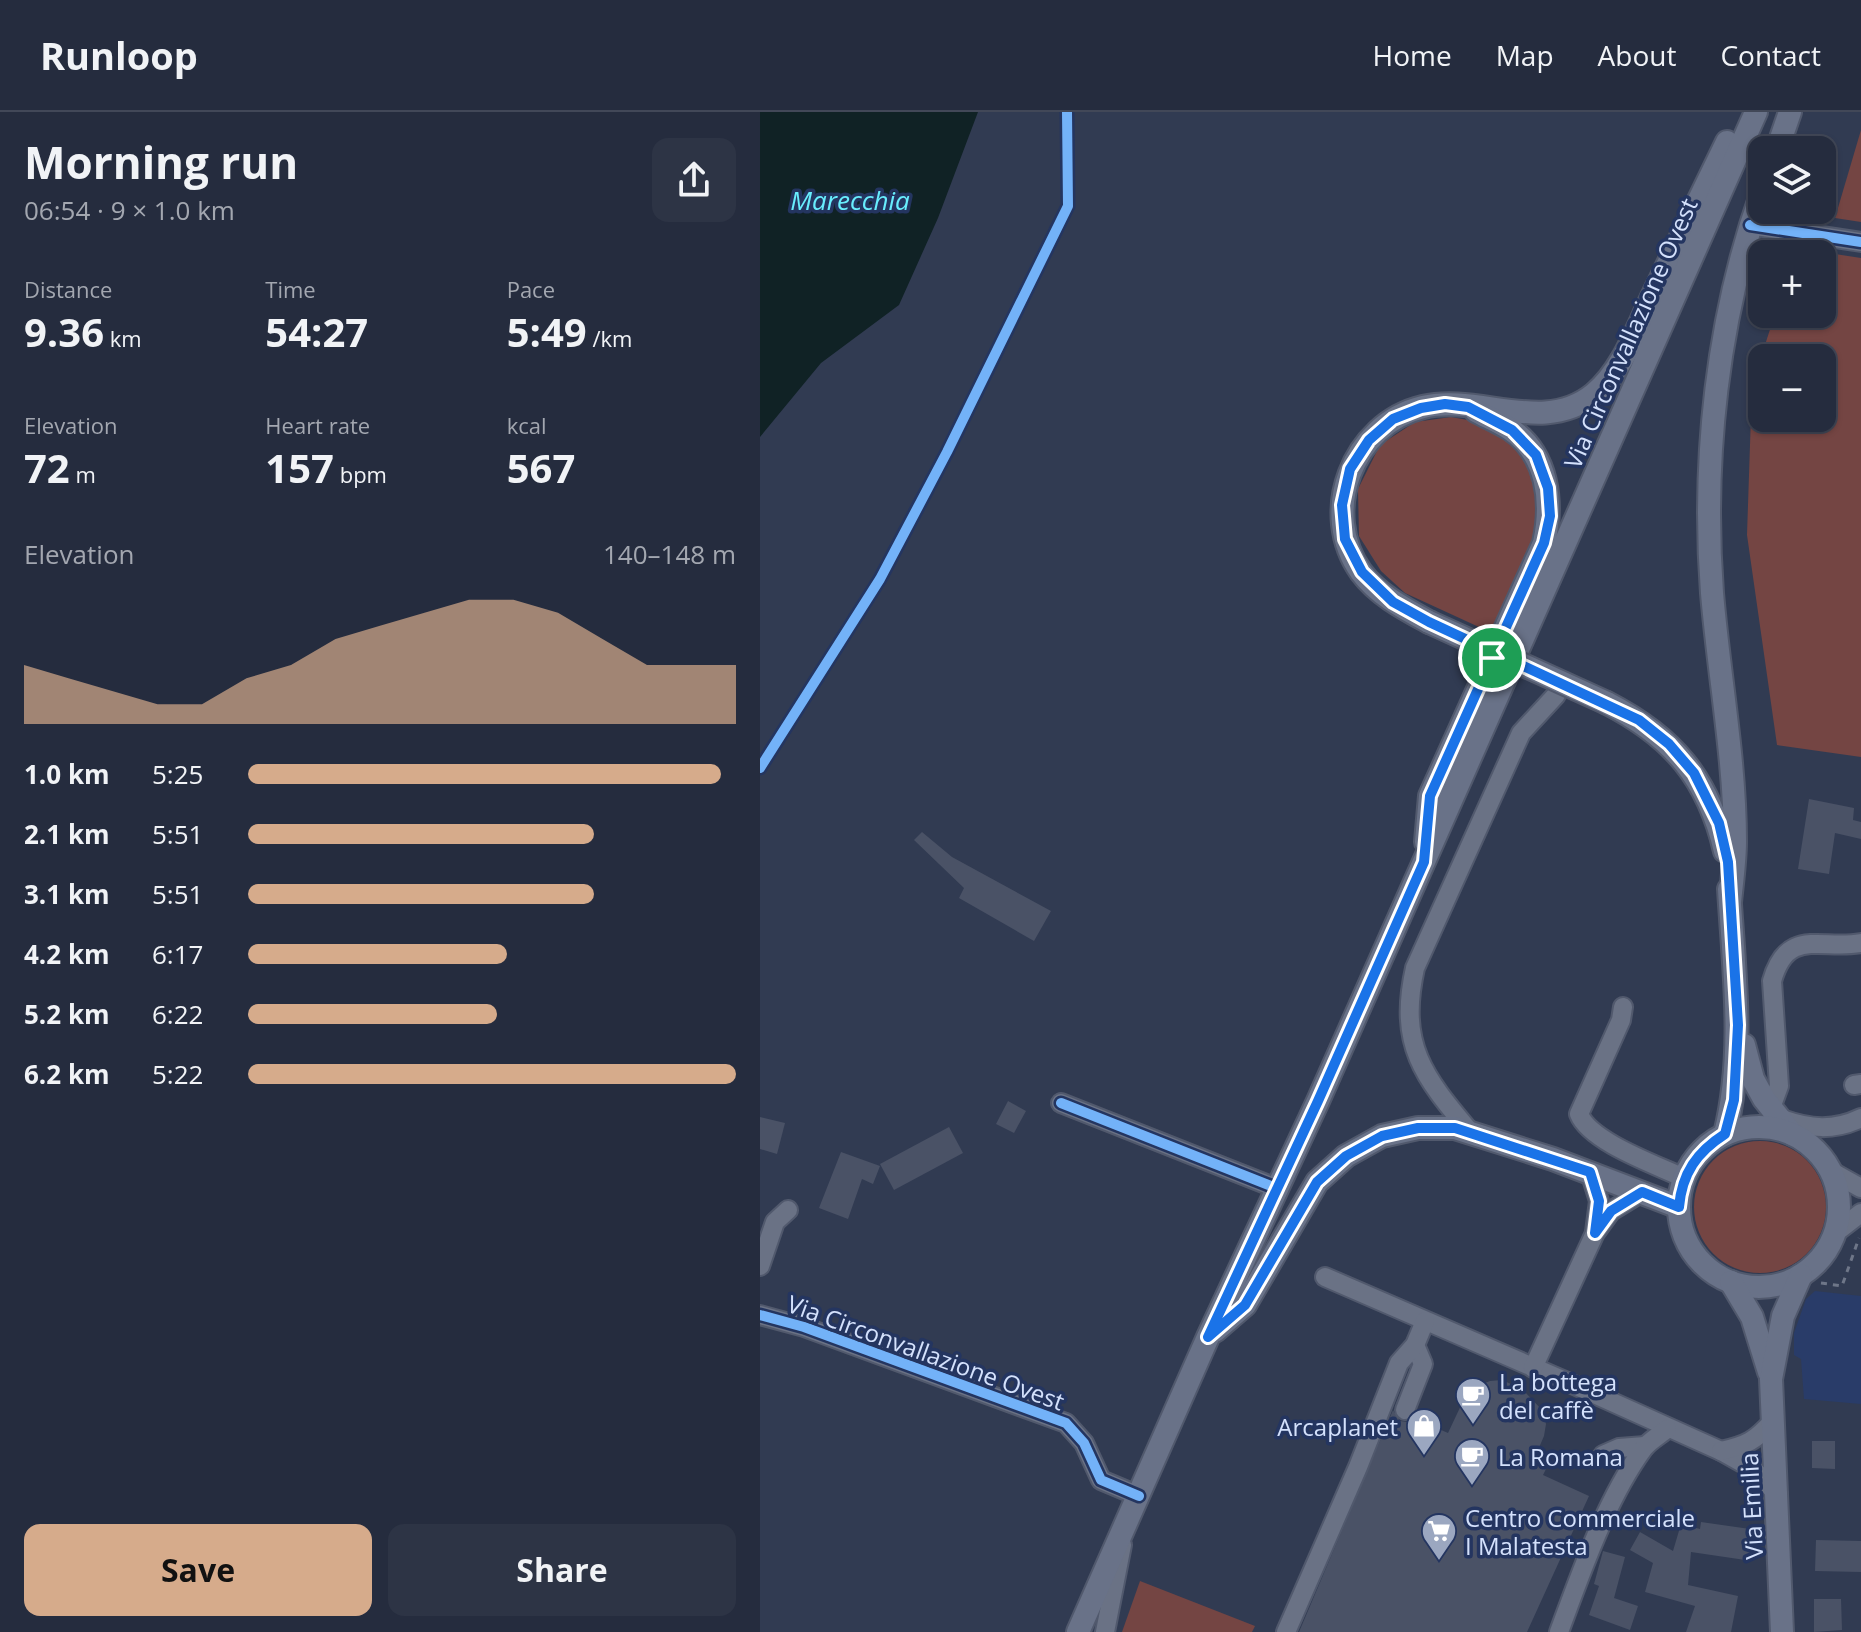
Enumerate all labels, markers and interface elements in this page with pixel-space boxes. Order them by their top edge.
text: Runloop [40,29,198,81]
text: Home [1373,36,1452,74]
text: Map [1496,36,1554,74]
text: About [1598,36,1676,74]
text: Contact [1720,36,1821,74]
text: Morning run [24,132,298,192]
map controls [1748,136,1836,432]
button: layers [1748,136,1836,224]
button: share [652,138,736,222]
water label: Marecchia [790,182,910,218]
text: 06:54 · 9 × 1.0 km [24,192,235,228]
street label: Via Circonvallazione Ovest [1555,193,1705,473]
button: + [1748,240,1836,328]
text: Distance [24,274,112,304]
text: Time [265,274,316,304]
text: Pace [507,274,555,304]
text: 9.36 [24,304,104,359]
text: 54:27 [265,304,368,359]
text: 5:49 [507,304,587,359]
text: km [104,323,142,353]
text: /km [587,323,632,353]
button: − [1748,344,1836,432]
text: Elevation [24,410,117,440]
text: Heart rate [265,410,370,440]
text: kcal [507,410,547,440]
text: 72 [24,440,70,495]
text: 157 [265,440,334,495]
text: 567 [507,440,575,495]
text: m [70,459,96,489]
text: bpm [334,459,387,489]
text: Elevation [24,536,134,572]
text: 140–148 m [603,536,736,572]
pin [1458,624,1526,692]
icon: arrive [1470,636,1514,680]
text: 1.0 km [24,756,110,792]
text: 5:25 [152,756,203,792]
text: 2.1 km [24,816,110,852]
text: 5:51 [152,816,203,852]
text: 3.1 km [24,876,110,912]
text: 5:51 [152,876,203,912]
text: 4.2 km [24,936,110,972]
text: 6:17 [152,936,203,972]
text: 5.2 km [24,996,110,1032]
text: 6:22 [152,996,203,1032]
text: 6.2 km [24,1056,110,1092]
text: 5:22 [152,1056,203,1092]
street label: Via Circonvallazione Ovest [783,1286,1069,1418]
place label: La bottega del caffè [1499,1365,1617,1426]
cafe icon: La bottega del caffè [1454,1376,1492,1426]
shop icon: Arcaplanet [1405,1407,1443,1457]
place label: Arcaplanet [1277,1410,1398,1443]
cafe icon: La Romana [1453,1437,1491,1487]
place label: La Romana [1498,1440,1623,1473]
street label: Via Emilia [1732,1452,1770,1560]
place label: Centro Commerciale I Malatesta [1465,1501,1695,1562]
supermarket icon: Centro Commerciale I Malatesta [1420,1512,1458,1562]
button: Save [24,1524,372,1616]
button: Share [388,1524,736,1616]

